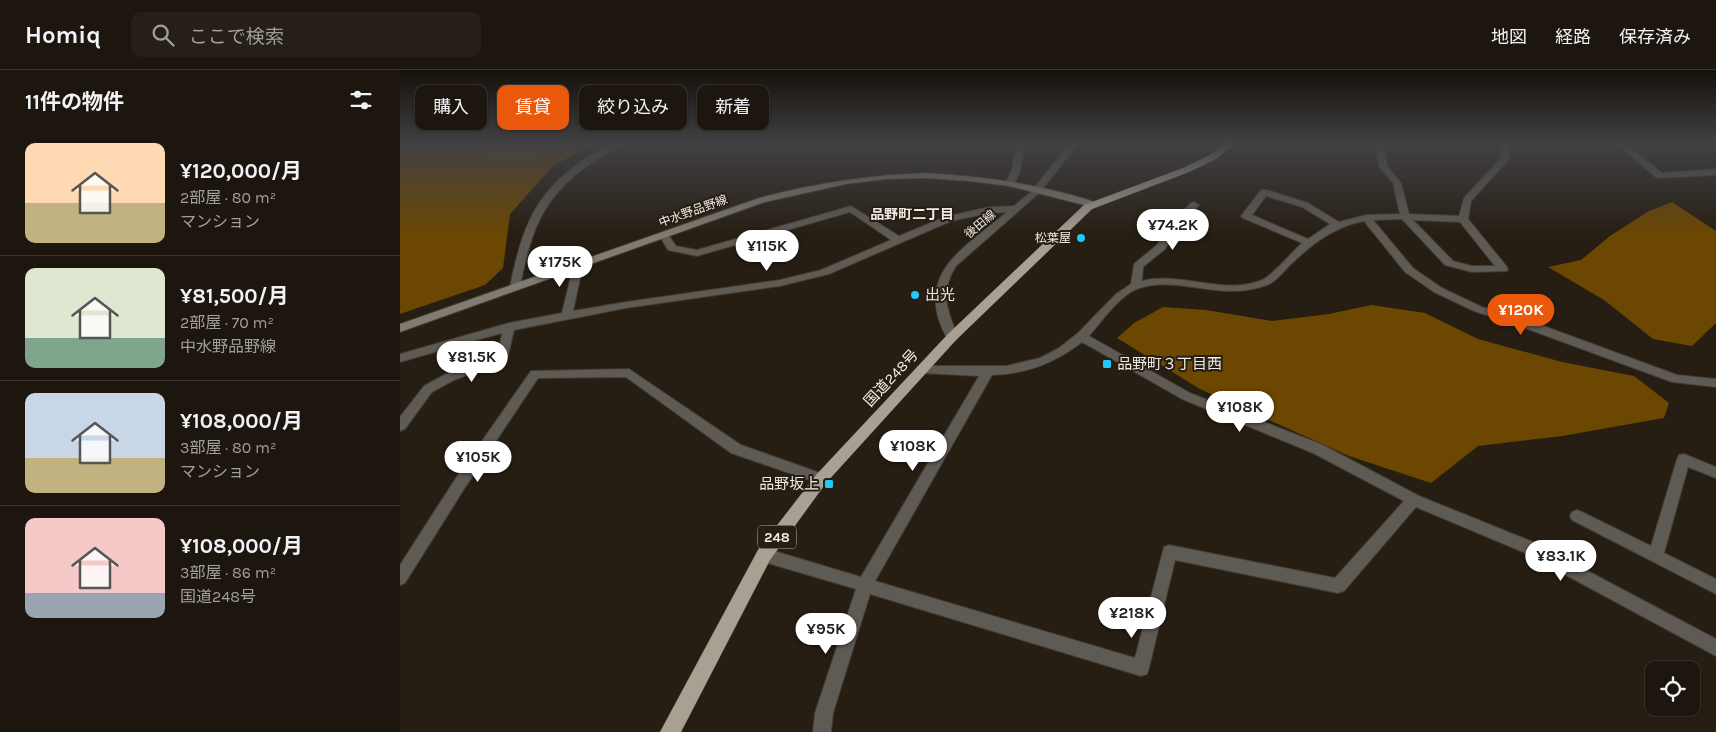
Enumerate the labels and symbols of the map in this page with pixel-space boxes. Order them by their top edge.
street label: 中水野品野線 [657,192,729,230]
district label: 品野町二丁目 [870,206,954,223]
street label: 後田線 [962,207,998,241]
pin: ¥74.2K [1132,208,1214,251]
pin: ¥115K [732,230,802,272]
place label: 松葉屋 [1035,231,1071,245]
marker: 松葉屋 [1075,232,1087,244]
pin: ¥175K [525,246,595,288]
place label: 出光 [925,286,955,304]
marker: 出光 [909,289,921,301]
pin: ¥120K [1486,294,1556,336]
pin: ¥81.5K [431,340,513,383]
street label: 国道248号 [860,346,922,410]
place label: 品野町３丁目西 [1117,355,1222,373]
marker: 品野町３丁目西 [1101,358,1113,370]
pin: ¥108K [1205,390,1275,433]
pin: ¥108K [878,430,948,472]
pin: ¥105K [443,440,513,483]
place label: 品野坂上 [759,475,819,493]
marker: 品野坂上 [823,478,835,490]
road number: 248 [758,526,796,548]
pin: ¥83.1K [1520,540,1602,582]
pin: ¥218K [1097,596,1167,639]
pin: ¥95K [796,612,856,655]

